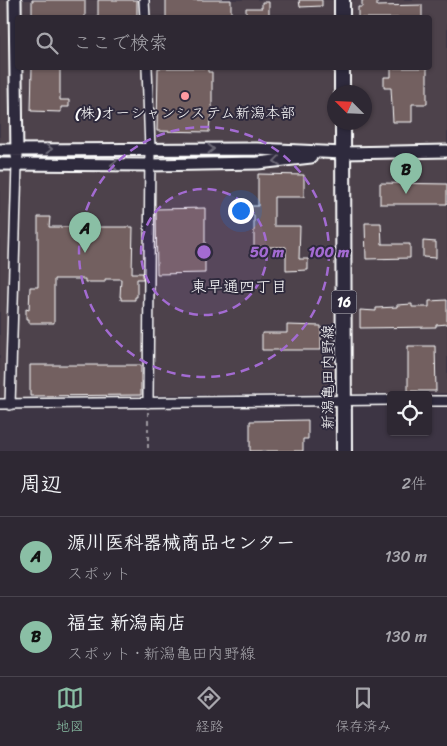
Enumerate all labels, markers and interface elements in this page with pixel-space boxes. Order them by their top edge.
search box [15,15,432,70]
text: ここで検索 [73,26,168,59]
icon: search [33,29,61,57]
north arrow [327,85,372,130]
marker: (株)オーシャンシステム新潟本部 [179,90,191,102]
place label: (株)オーシャンシステム新潟本部 [75,100,295,126]
one-way arrow [45,144,53,154]
one-way arrow [208,144,215,154]
pin: B [390,153,422,194]
one-way arrow [273,155,281,166]
one-way arrow [110,160,118,170]
your location [228,198,254,224]
pin: A [69,212,101,253]
text: 50 m [250,239,285,265]
text: 100 m [309,239,350,265]
centre of rings [195,243,213,261]
district label: 東早通四丁目 [191,272,287,301]
road number: 16 [332,290,356,314]
street label: 新潟亀田内野線 [315,324,341,430]
map controls [387,391,432,436]
button: locate [387,391,432,436]
text: 周辺 [20,465,62,503]
text: 2件 [402,469,427,498]
text: 源川医科器械商品センター [67,526,295,559]
text: A [31,542,41,571]
text: 130 m [385,542,427,571]
text: スポット [67,559,131,588]
text: 福宝 新潟南店 [67,606,186,639]
text: B [31,622,41,651]
text: 130 m [385,622,427,651]
text: スポット · 新潟亀田内野線 [67,639,256,668]
tab: 地図 [56,684,84,739]
tab: 経路 [195,684,223,739]
tab: 保存済み [335,684,391,739]

